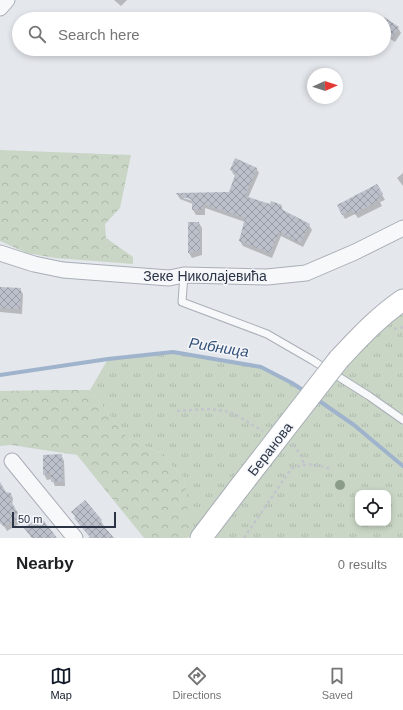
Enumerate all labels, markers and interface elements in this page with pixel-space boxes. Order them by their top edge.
search box [12,12,391,56]
icon: search [26,23,48,45]
text: Search here [58,26,140,43]
north arrow [307,68,343,104]
street label: Зеке Николајевића [143,268,267,284]
water label: Рибница [188,334,250,360]
street label: Беранова [244,419,296,479]
map controls [355,490,391,526]
button: locate [355,490,391,526]
scale bar [12,510,116,529]
text: 50 m [18,513,42,525]
text: Nearby [16,554,74,573]
text: 0 results [338,557,387,572]
tab: Map [50,665,72,701]
tab: Directions [172,665,221,701]
tab: Saved [322,665,353,701]

